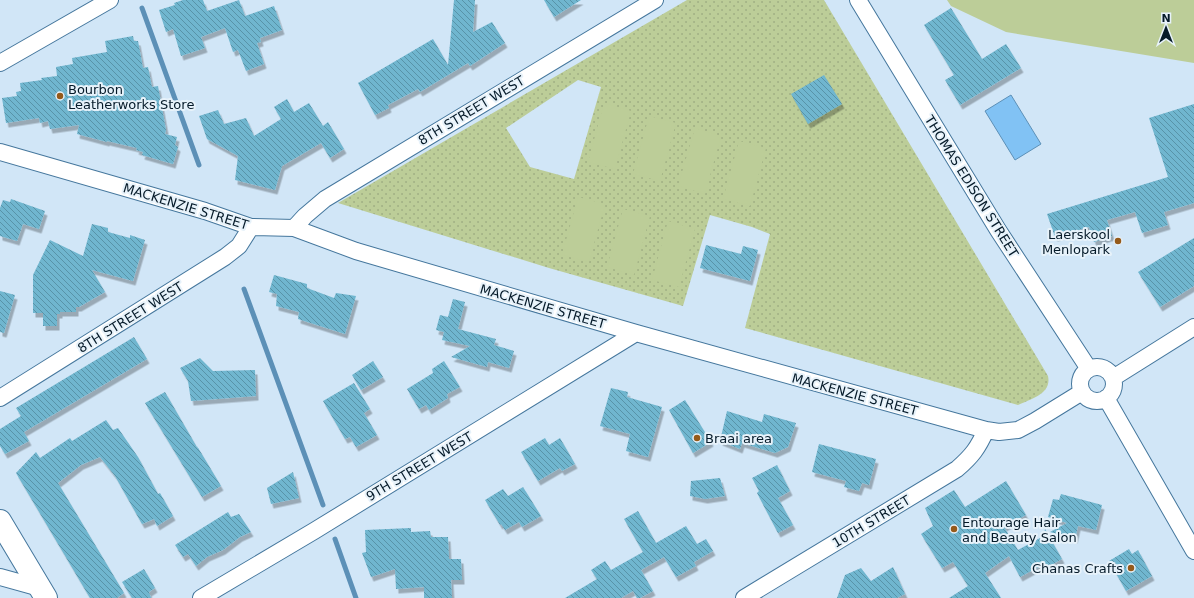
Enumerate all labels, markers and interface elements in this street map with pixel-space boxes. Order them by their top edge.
north arrow [1146,8,1186,48]
text: N [1161,12,1171,25]
street label: 8TH STREET WEST [415,73,527,148]
place label: Bourbon Leatherworks Store [68,82,194,112]
marker: Bourbon Leatherworks Store [55,91,65,101]
street label: THOMAS EDISON STREET [921,112,1022,260]
street label: MACKENZIE STREET [121,180,250,233]
place label: Laerskool Menlopark [1042,227,1110,257]
marker: Laerskool Menlopark [1113,236,1123,246]
street label: 8TH STREET WEST [75,279,186,356]
street label: MACKENZIE STREET [478,281,608,332]
street label: MACKENZIE STREET [790,370,920,419]
street label: 9TH STREET WEST [363,429,475,504]
place label: Braai area [705,431,772,446]
marker: Braai area [692,433,702,443]
street label: 10TH STREET [830,492,913,551]
place label: Entourage Hair and Beauty Salon [962,515,1077,545]
marker: Entourage Hair and Beauty Salon [949,524,959,534]
place label: Chanas Crafts [1032,561,1123,576]
marker: Chanas Crafts [1126,563,1136,573]

